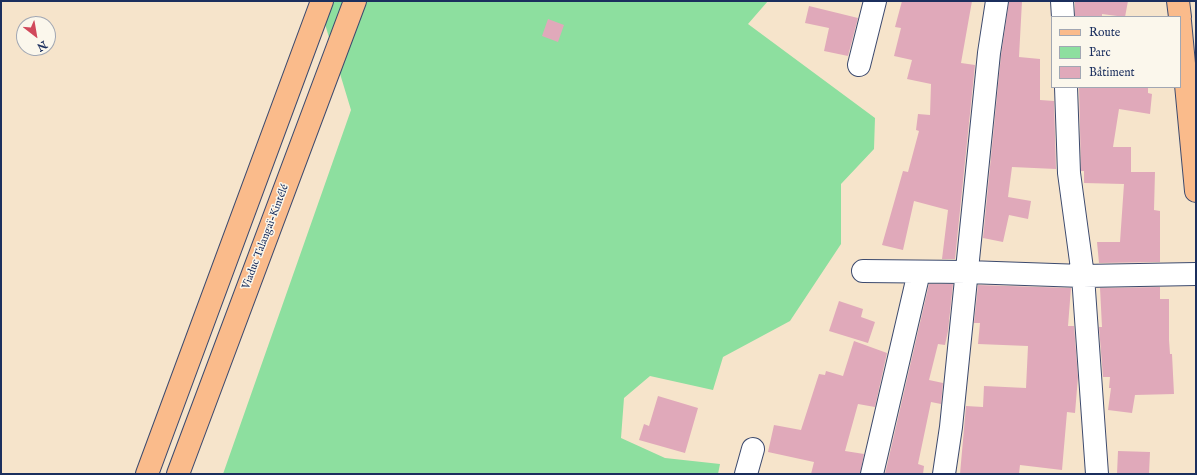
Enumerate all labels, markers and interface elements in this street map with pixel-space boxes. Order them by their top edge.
north arrow [16,16,56,56]
legend [1051,16,1181,88]
text: Route [1089,25,1120,40]
text: N [34,37,49,54]
text: Parc [1089,45,1111,60]
text: Bâtiment [1089,65,1135,80]
street label: Viaduc Talangaï-Kintélé [240,183,292,291]

